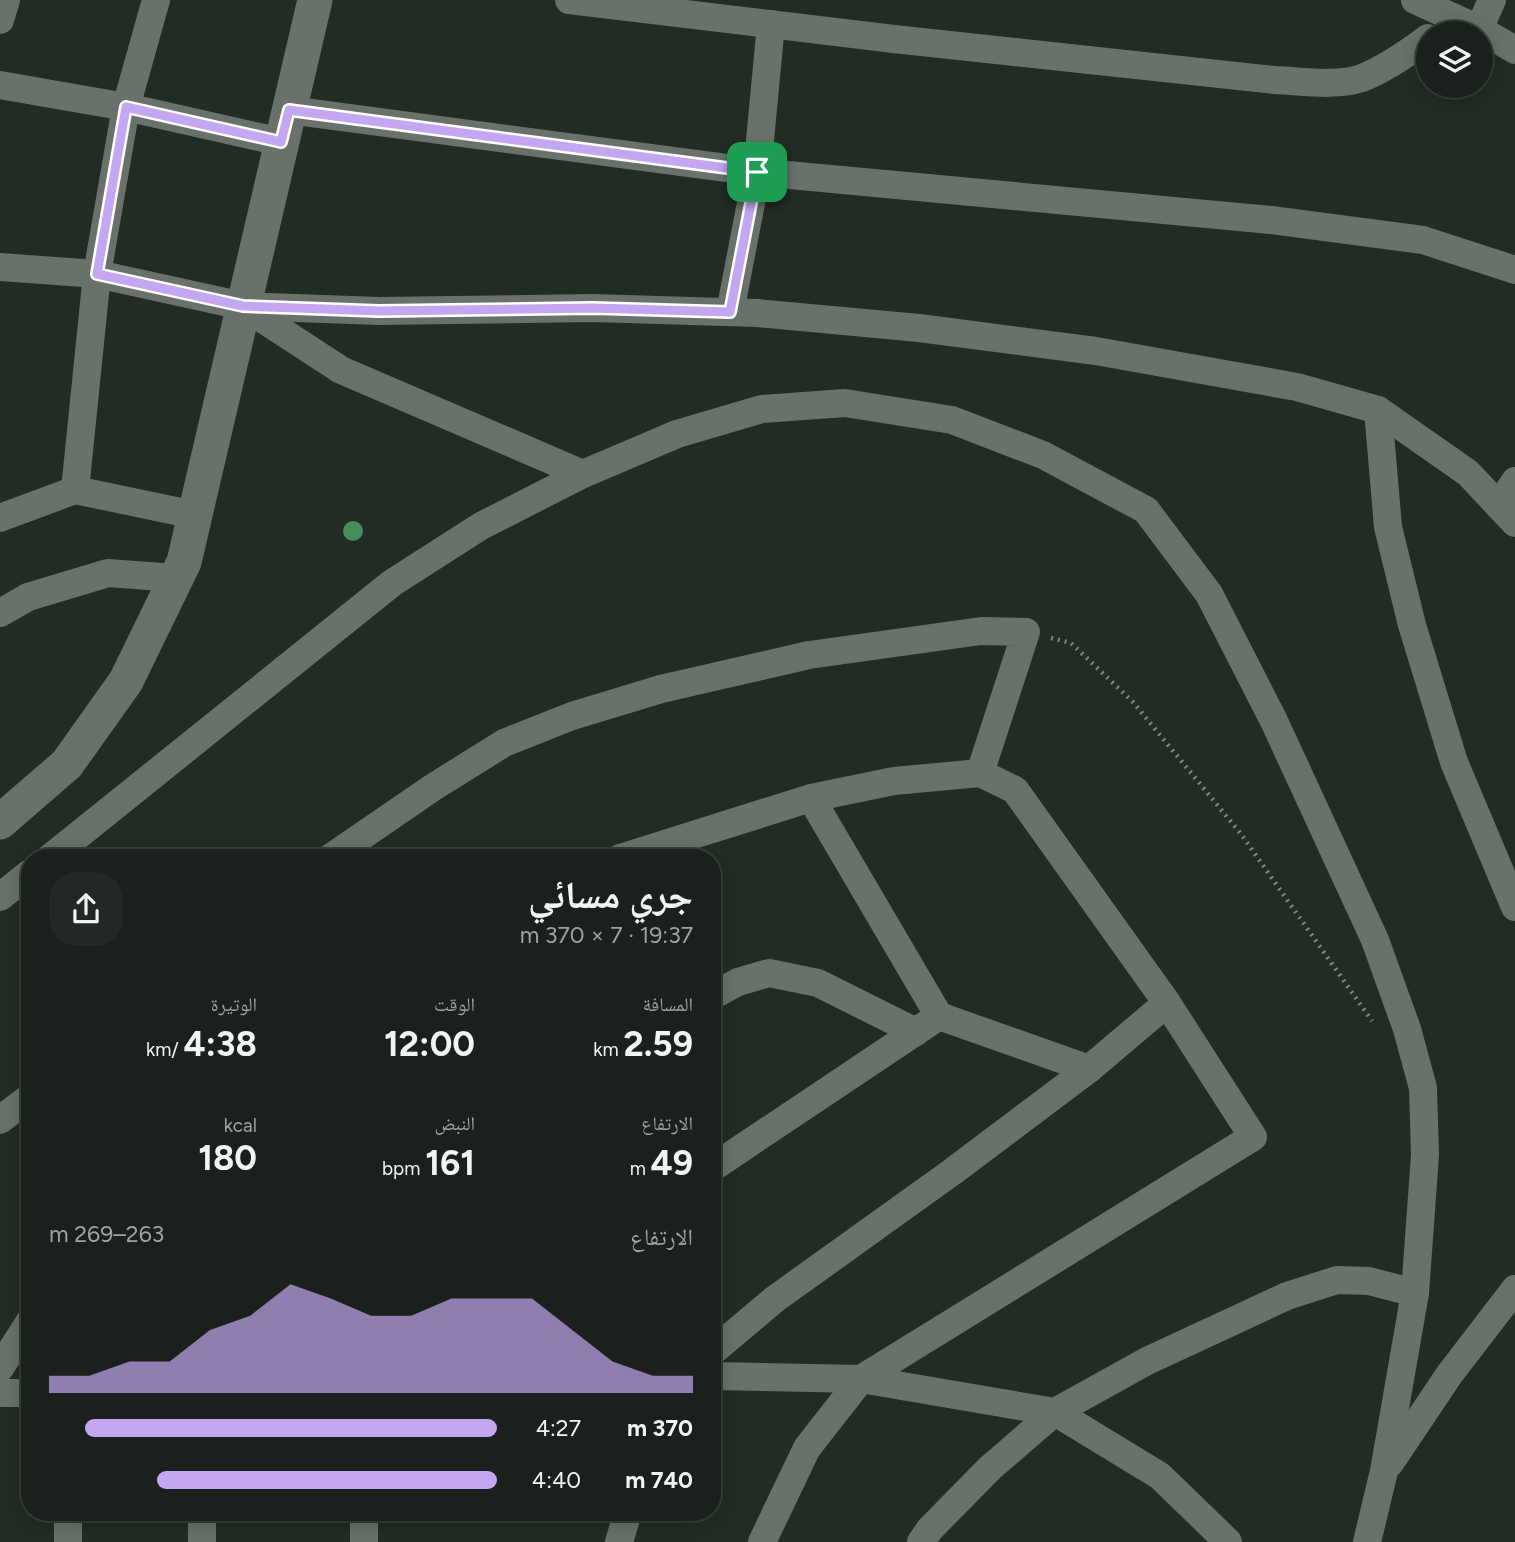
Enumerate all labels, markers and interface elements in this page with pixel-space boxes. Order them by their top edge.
map controls [1416,21,1493,98]
button: layers [1416,21,1493,98]
pin [727,142,787,202]
icon: arrive [738,153,776,191]
button: share [49,872,123,946]
text: جري مسائي [528,872,693,918]
text: 19:37 · 7 × 370 m [520,921,693,949]
text: الوتيرة [211,993,257,1016]
text: الوقت [434,993,475,1016]
text: المسافة [643,993,693,1016]
text: 4:38 [183,1023,257,1065]
text: 12:00 [384,1023,475,1065]
text: 2.59 [623,1023,693,1065]
text: /km [146,1038,183,1061]
text: km [593,1038,623,1061]
text: النبض [434,1112,475,1135]
text: الارتفاع [641,1112,693,1135]
text: kcal [224,1114,257,1137]
text: 180 [198,1137,257,1179]
text: 161 [425,1142,475,1184]
text: 49 [651,1142,693,1184]
text: bpm [382,1157,425,1180]
text: m [630,1157,651,1180]
text: 263–269 m [49,1220,164,1248]
text: الارتفاع [630,1223,693,1251]
text: 4:27 [536,1414,581,1442]
text: 370 m [627,1414,693,1442]
text: 4:40 [532,1466,581,1494]
text: 740 m [625,1466,693,1494]

